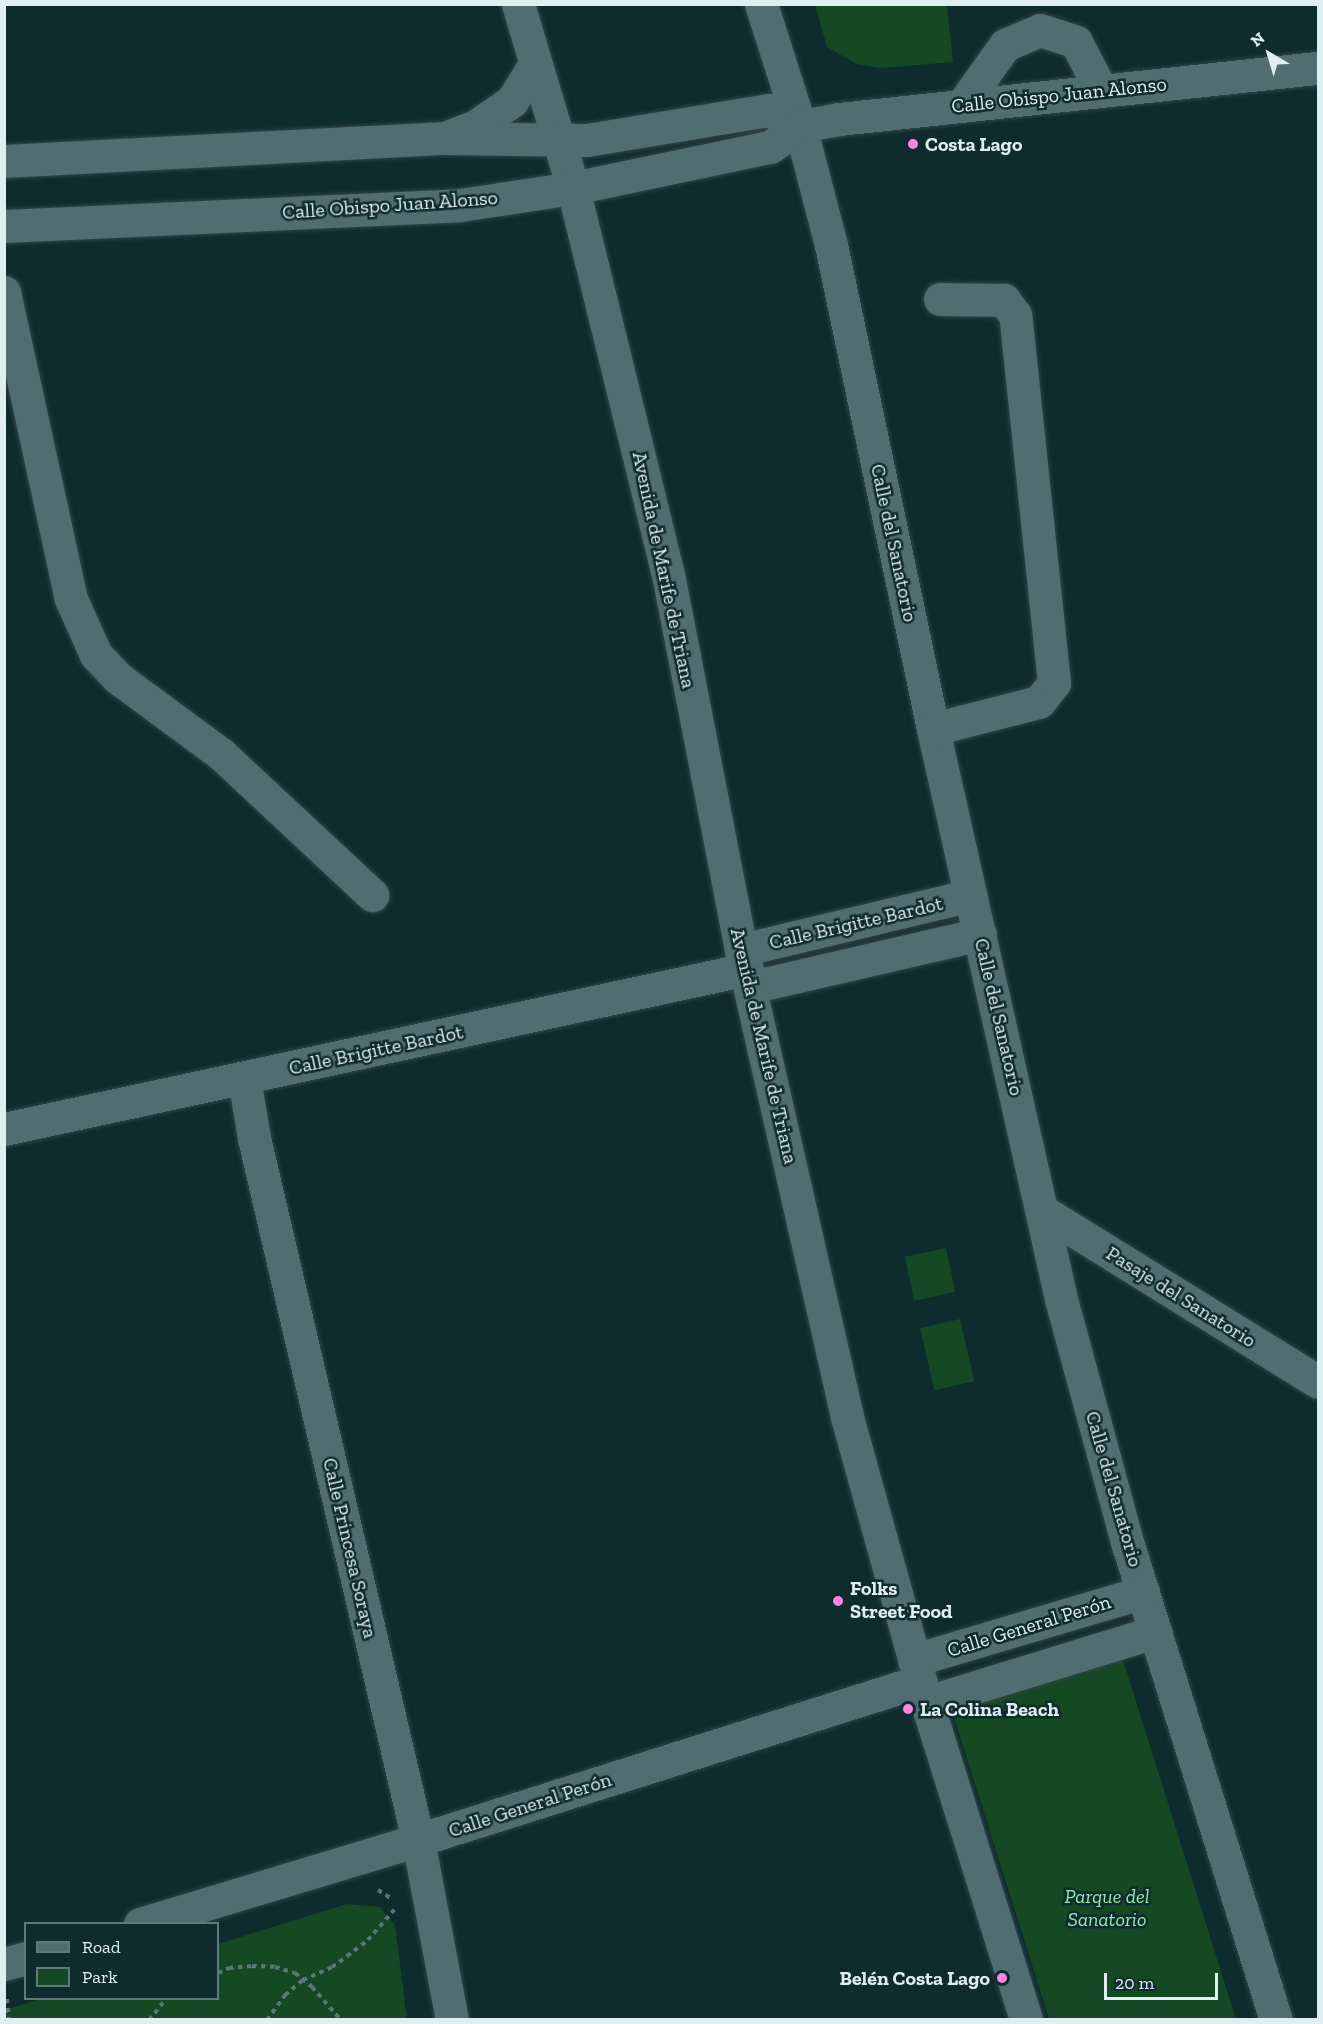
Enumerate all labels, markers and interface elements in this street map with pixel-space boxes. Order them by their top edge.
north arrow [1239,24,1299,84]
text: N [1247,28,1268,51]
street label: Calle Obispo Juan Alonso [950,72,1168,118]
place label: Costa Lago [925,132,1022,156]
marker: Costa Lago [906,137,920,151]
street label: Calle Obispo Juan Alonso [281,185,499,225]
street label: Avenida de Marife de Triana [627,449,701,691]
street label: Calle del Sanatorio [866,462,922,624]
street label: Calle Brigitte Bardot [767,891,945,955]
street label: Avenida de Marife de Triana [725,926,803,1166]
street label: Calle del Sanatorio [969,936,1029,1098]
street label: Calle Brigitte Bardot [287,1020,465,1080]
street label: Pasaje del Sanatorio [1102,1241,1260,1353]
street label: Calle del Sanatorio [1080,1408,1148,1570]
street label: Calle Princesa Soraya [318,1456,382,1640]
place label: Folks Street Food [850,1577,952,1624]
street label: Calle General Perón [944,1590,1114,1662]
marker: Folks Street Food [831,1594,845,1608]
place label: La Colina Beach [920,1697,1059,1721]
marker: La Colina Beach [901,1702,915,1716]
street label: Calle General Perón [446,1767,614,1843]
park label: Parque del Sanatorio [1064,1885,1150,1932]
legend [24,1922,219,2000]
text: Road [82,1936,121,1958]
scale bar [1107,1961,1221,1999]
text: Park [82,1966,118,1988]
place label: Belén Costa Lago [840,1966,990,1990]
marker: Belén Costa Lago [995,1971,1009,1985]
text: 20 m [1115,1972,1154,1994]

